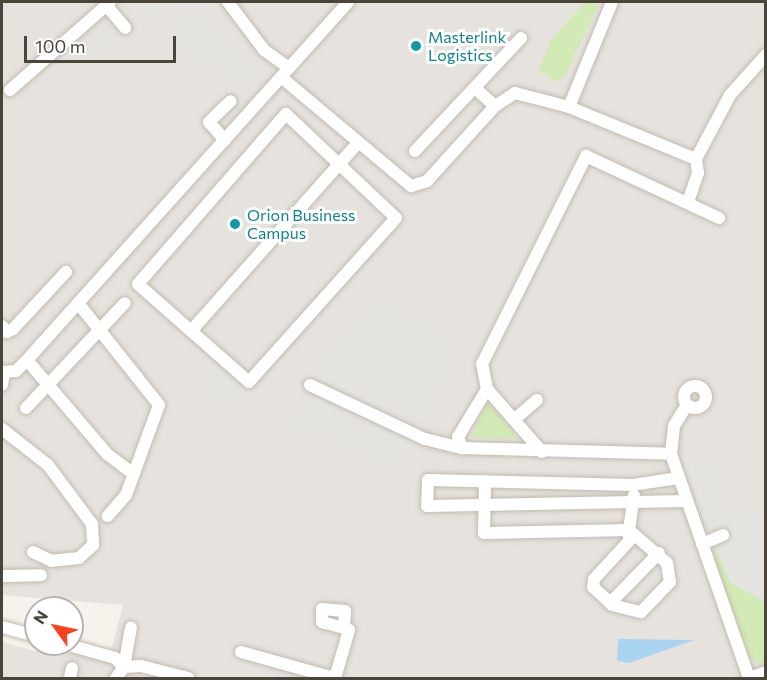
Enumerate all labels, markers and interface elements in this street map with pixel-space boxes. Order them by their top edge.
scale bar [27,24,178,62]
place label: Masterlink Logistics [428,27,506,65]
text: 100 m [35,35,85,57]
marker: Masterlink Logistics [409,39,423,53]
place label: Orion Business Campus [247,205,355,243]
marker: Orion Business Campus [228,217,242,231]
north arrow [24,596,84,656]
text: N [29,607,51,627]

